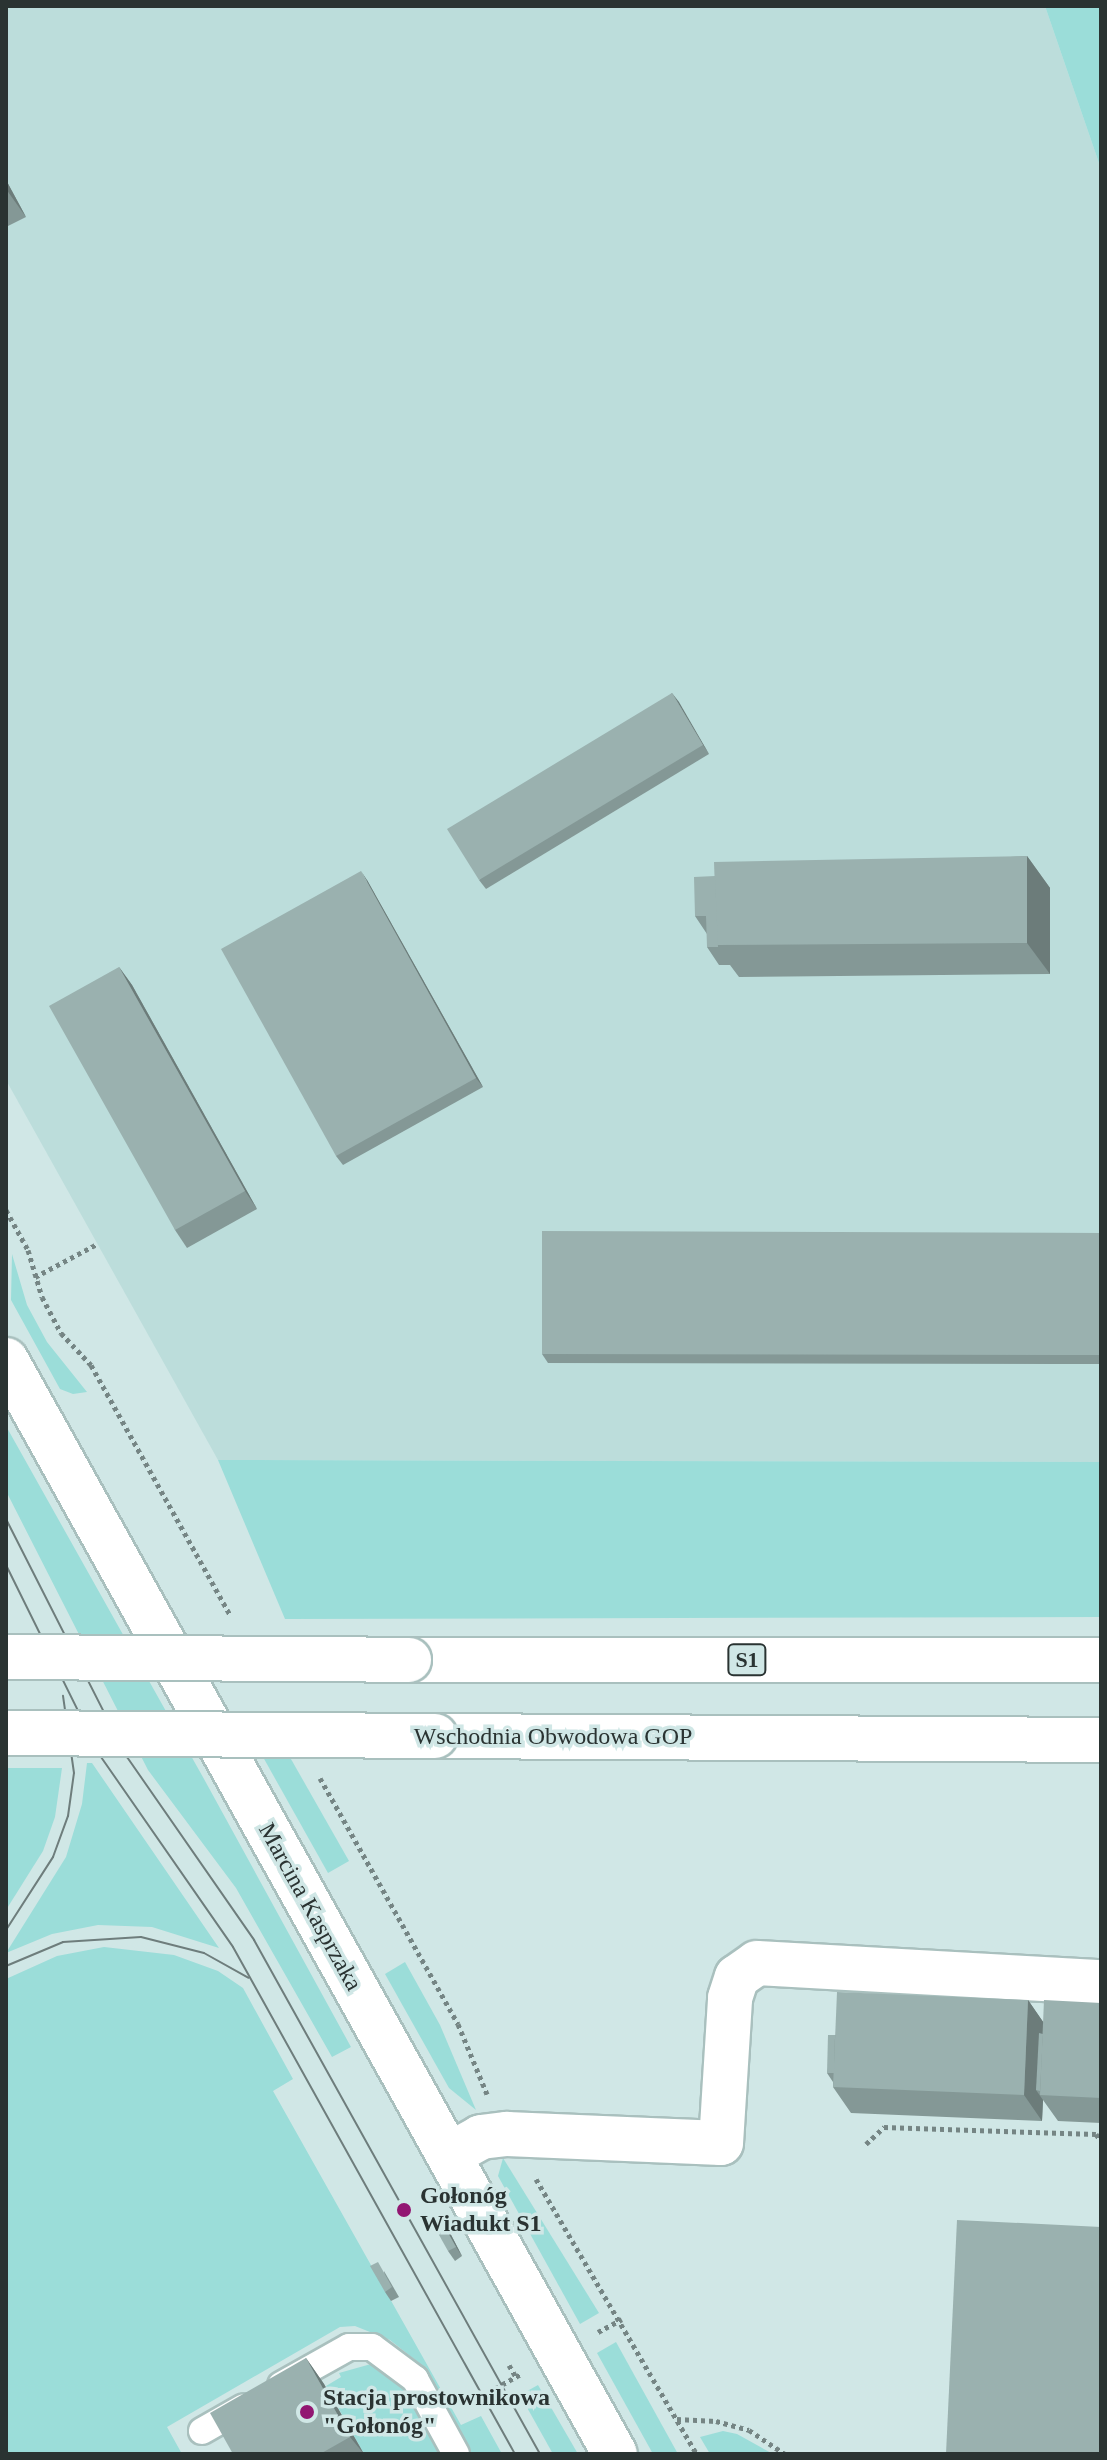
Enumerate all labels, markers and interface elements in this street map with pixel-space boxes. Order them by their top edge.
road number: S1 [727,1642,767,1678]
street label: Wschodnia Obwodowa GOP [414,1723,692,1751]
street label: Marcina Kasprzaka [252,1818,368,1996]
place label: Gołonóg Wiadukt S1 [420,2182,542,2238]
marker: Gołonóg Wiadukt S1 [395,2201,413,2219]
place label: Stacja prostownikowa "Gołonóg" [323,2384,550,2440]
marker: Stacja prostownikowa "Gołonóg" [298,2403,316,2421]

